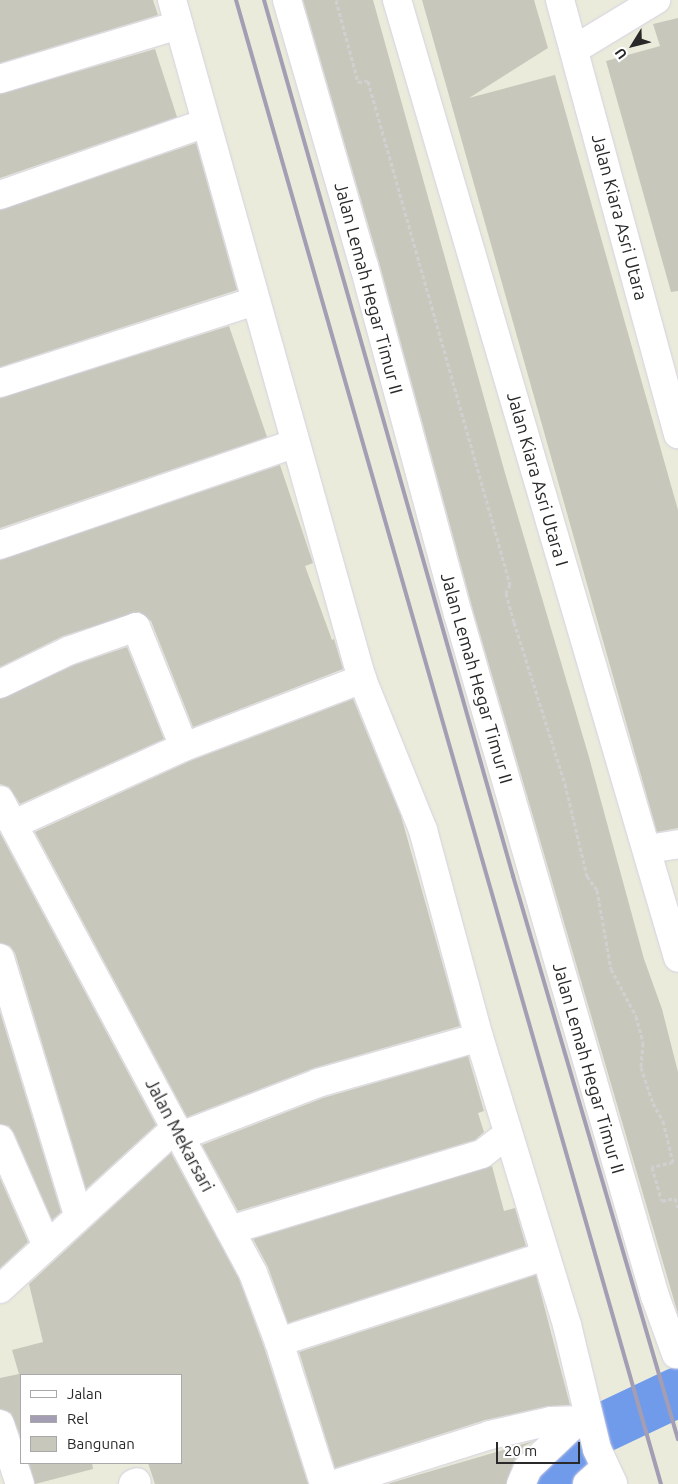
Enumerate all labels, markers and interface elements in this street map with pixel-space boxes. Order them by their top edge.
north arrow [608,20,658,70]
text: U [612,45,630,63]
street label: Jalan Kiara Asri Utara [587,131,653,303]
street label: Jalan Lemah Hegar Timur II [330,180,408,396]
street label: Jalan Kiara Asri Utara I [503,389,573,569]
street label: Jalan Lemah Hegar Timur II [436,570,518,786]
street label: Jalan Lemah Hegar Timur II [548,960,630,1176]
street label: Jalan Mekarsari [141,1075,219,1195]
legend [20,1374,182,1464]
text: Jalan [67,1385,102,1402]
text: Rel [67,1410,89,1427]
scale bar [498,1432,582,1464]
text: Bangunan [67,1435,135,1452]
text: 20 m [504,1442,537,1459]

